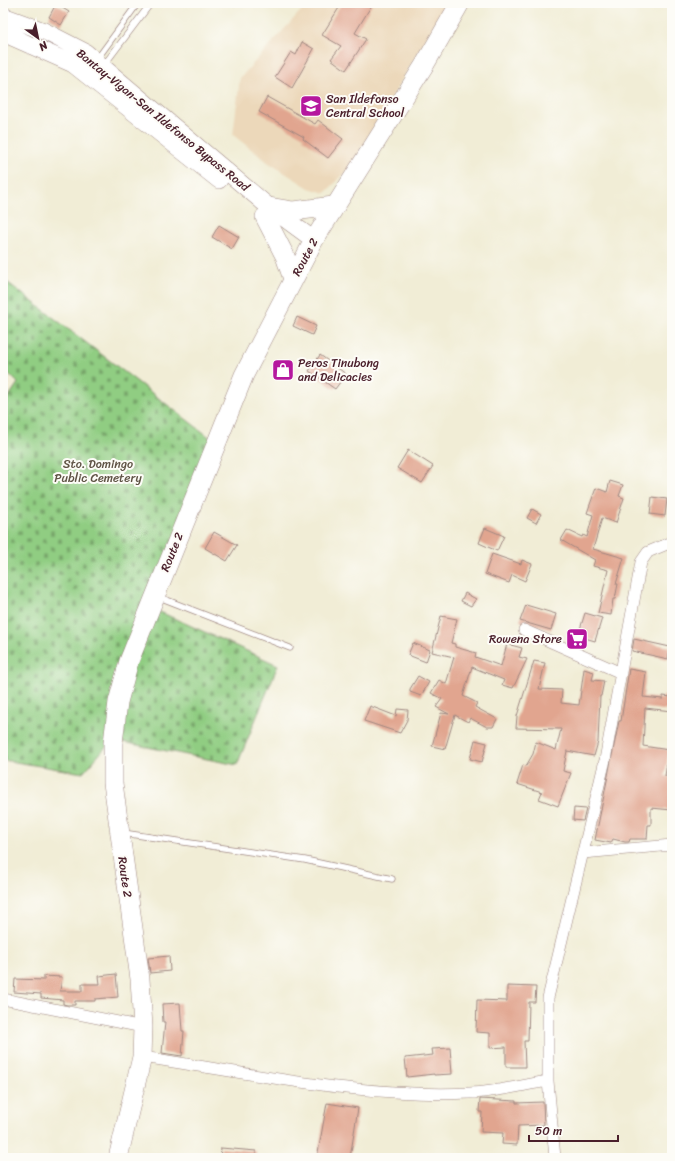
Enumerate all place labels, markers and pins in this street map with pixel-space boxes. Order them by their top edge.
place label: San Ildefonso Central School [326,88,405,124]
school or university icon: San Ildefonso Central School [298,93,324,119]
place label: Peros Tinubong and Delicacies [298,352,379,388]
shop icon: Peros Tinubong and Delicacies [270,357,296,383]
supermarket icon: Rowena Store [564,626,590,652]
place label: Rowena Store [489,628,562,650]

